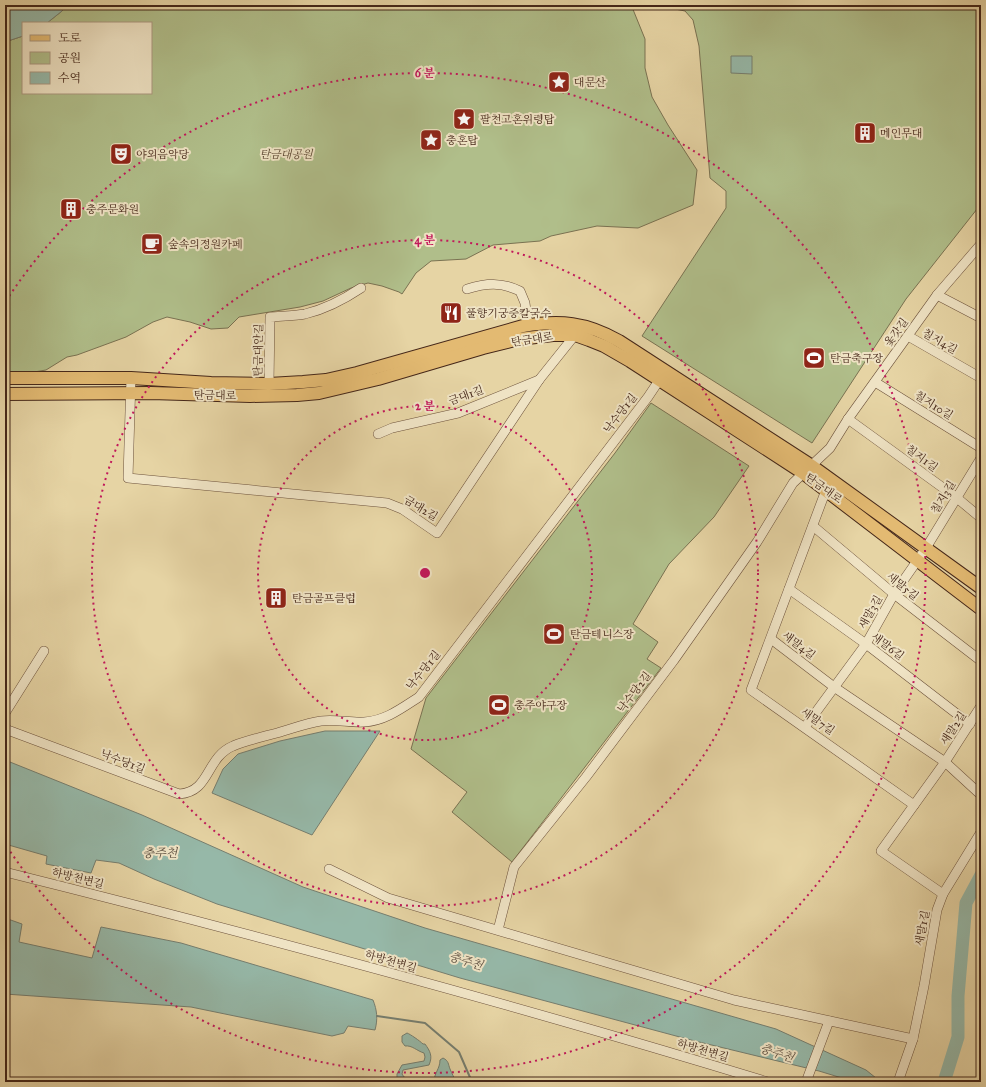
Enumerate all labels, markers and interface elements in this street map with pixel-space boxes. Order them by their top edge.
legend [22,22,152,94]
text: 도로 [58,31,82,45]
text: 공원 [58,51,81,65]
text: 6 분 [415,66,436,80]
place icon: 대문산 [546,69,572,95]
text: 수역 [58,71,81,85]
place label: 대문산 [574,76,606,89]
place icon: 팔천고혼위령탑 [451,106,477,132]
place label: 팔천고혼위령탑 [480,113,555,126]
building icon: 메인무대 [852,120,878,146]
place icon: 충혼탑 [418,127,444,153]
place label: 메인무대 [880,127,923,140]
place label: 충혼탑 [446,134,478,147]
theatre icon: 야외음악당 [108,141,134,167]
place label: 야외음악당 [136,148,190,161]
park label: 탄금대공원 [259,148,314,161]
building icon: 충주문화원 [58,196,84,222]
place label: 충주문화원 [86,203,139,216]
cafe icon: 숲속의정원카페 [139,231,165,257]
text: 4 분 [415,233,436,248]
place label: 숲속의정원카페 [168,238,242,251]
restaurant icon: 풀향기궁중칼국수 [438,300,464,326]
place label: 풀향기궁중칼국수 [466,307,551,320]
street label: 옻갓길 [882,316,911,349]
street label: 탄금대안길 [252,323,265,377]
street label: 칠지4길 [920,326,959,357]
street label: 탄금대로 [510,330,554,349]
sports icon: 탄금축구장 [801,345,827,371]
place label: 탄금축구장 [830,352,884,365]
street label: 금대1길 [447,383,485,408]
street label: 탄금대로 [194,389,237,402]
street label: 칠지10길 [912,389,955,422]
street label: 낙수당1길 [601,391,640,436]
text: 2 분 [415,399,435,413]
street label: 칠지1길 [903,442,940,474]
street label: 탄금대로 [803,471,845,506]
street label: 칠지3길 [929,478,958,516]
street label: 금대2길 [401,493,440,524]
centre of rings [418,566,432,580]
street label: 새말5길 [884,570,921,603]
building icon: 탄금골프클럽 [263,585,289,611]
place label: 탄금골프클럽 [292,592,356,605]
street label: 새말3길 [856,593,885,631]
sports icon: 탄금테니스장 [541,621,567,647]
place label: 탄금테니스장 [570,628,634,641]
street label: 새말4길 [780,629,818,662]
street label: 새말6길 [869,630,907,663]
street label: 낙수당1길 [404,648,443,693]
street label: 낙수당2길 [615,669,654,715]
sports icon: 충주야구장 [486,692,512,718]
place label: 충주야구장 [514,699,568,712]
street label: 새말7길 [799,705,837,738]
street label: 새말2길 [938,709,969,747]
street label: 낙수당1길 [99,747,147,776]
water label: 충주천 [143,846,179,860]
street label: 하방천변길 [51,866,105,891]
street label: 새말1길 [913,909,932,947]
street label: 하방천변길 [364,948,418,975]
water label: 충주천 [447,949,486,973]
street label: 하방천변길 [676,1037,730,1064]
water label: 충주천 [758,1041,797,1065]

